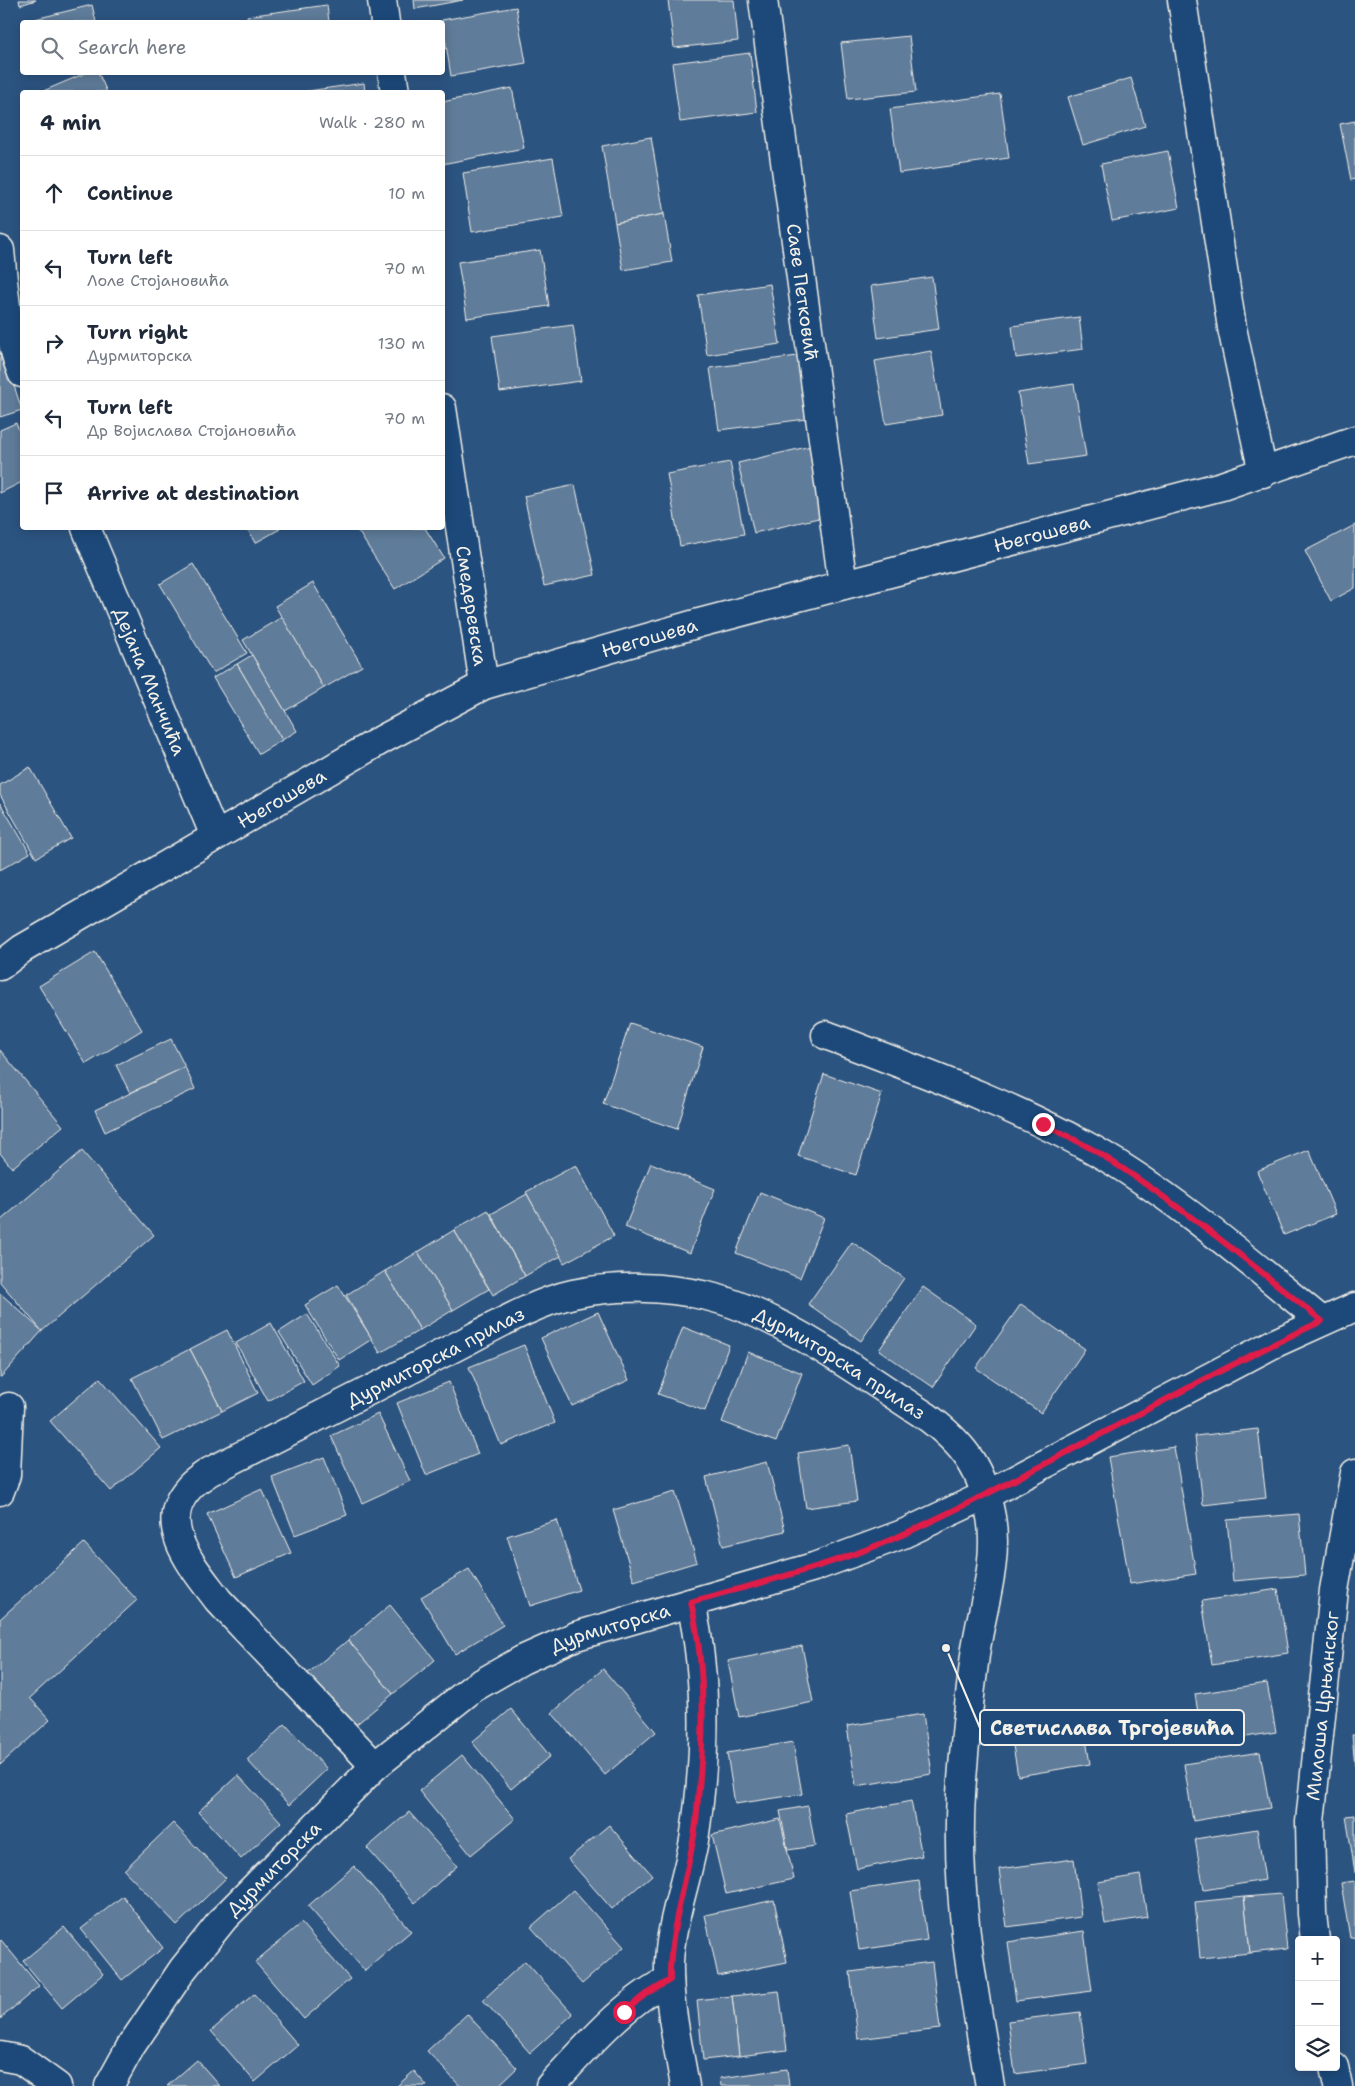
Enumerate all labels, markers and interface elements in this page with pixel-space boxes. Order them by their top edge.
search box [20,20,445,75]
icon: search [38,34,66,62]
text: Search here [78,35,187,60]
text: 4 min [40,109,101,137]
text: Walk · 280 m [319,112,425,133]
icon: ahead [40,179,68,207]
text: Continue [87,181,173,206]
text: 10 m [388,183,425,204]
street label: Саве Петковић [781,222,825,363]
text: Turn left [87,245,173,270]
icon: left [40,254,68,282]
text: 70 m [384,258,425,279]
text: Лоле Стојановића [87,270,229,291]
text: Turn right [87,320,188,345]
icon: right [40,329,68,357]
text: 130 m [378,333,425,354]
text: Дурмиторска [87,345,192,366]
text: Turn left [87,395,173,420]
icon: left [40,404,68,432]
text: 70 m [384,408,425,429]
text: Др Војислава Стојановића [87,420,296,441]
icon: arrive [40,479,68,507]
text: Arrive at destination [87,481,299,506]
street label: Његошева [991,509,1093,558]
street label: Смедеревска [451,544,493,668]
street label: Дејана Манчића [108,603,192,759]
street label: Његошева [598,612,700,663]
street label: Његошева [233,762,331,834]
route end [1032,1113,1055,1136]
street label: Дурмиторска прилаз [342,1301,529,1413]
street label: Дурмиторска прилаз [750,1301,930,1425]
street label: Дурмиторска [546,1597,673,1659]
street label: Милоша Црњанског [1300,1609,1344,1802]
callout: Светислава Тргојевића [980,1710,1244,1745]
text: Светислава Тргојевића [990,1715,1234,1741]
street label: Дурмиторска [221,1815,326,1921]
map controls [1295,1936,1340,2071]
button: + [1295,1936,1340,1981]
button: − [1295,1981,1340,2026]
route start [613,2001,636,2024]
button: layers [1295,2026,1340,2071]

